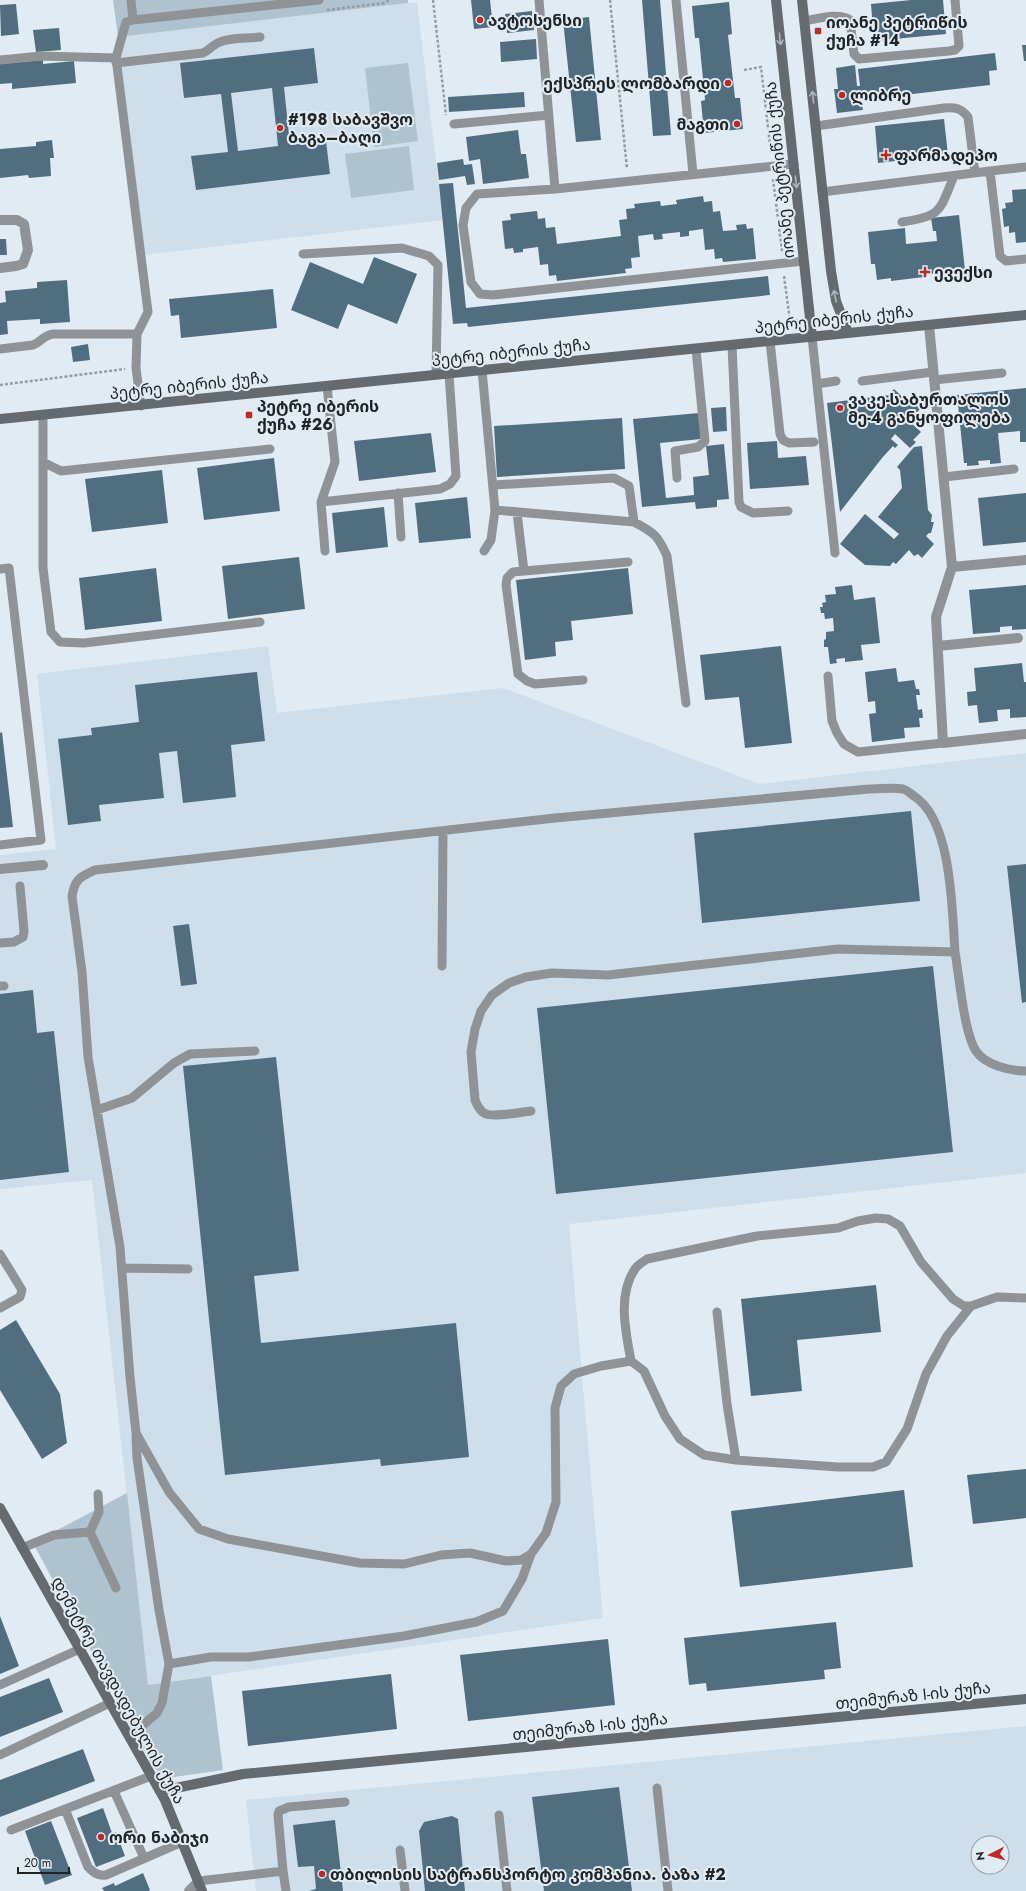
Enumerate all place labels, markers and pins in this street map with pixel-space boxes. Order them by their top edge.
place label: ავტოსენსი [488,9,582,32]
place label: იოანე პეტრიწის ქუჩა #14 [826,11,968,52]
marker: ავტოსენსი [475,15,485,25]
marker: იოანე პეტრიწის ქუჩა #14 [813,26,823,36]
place label: ექსპრეს ლომბარდი [543,72,720,95]
marker: ექსპრეს ლომბარდი [723,78,733,88]
place label: ლიბრე [850,84,911,107]
marker: ლიბრე [837,90,847,100]
place label: #198 საბავშვო ბაგა–ბაღი [288,108,413,149]
place label: მაგთი [676,113,729,136]
marker: მაგთი [732,119,742,129]
marker: #198 საბავშვო ბაგა–ბაღი [275,123,285,133]
place label: ფარმადეპო [894,144,998,167]
marker: ფარმადეპო [881,150,891,160]
place label: ევექსი [934,261,993,284]
marker: ევექსი [919,266,931,278]
place label: ვაკე-საბურთალოს მე-4 განყოფილება [848,388,1010,429]
place label: პეტრე იბერის ქუჩა #26 [257,395,379,436]
marker: ვაკე-საბურთალოს მე-4 განყოფილება [835,403,845,413]
marker: პეტრე იბერის ქუჩა #26 [244,410,254,420]
place label: ორი ნაბიჯი [109,1826,209,1849]
marker: ორი ნაბიჯი [96,1832,106,1842]
place label: თბილისის სატრანსპორტო კომპანია. ბაზა #2 [330,1863,726,1886]
marker: თბილისის სატრანსპორტო კომპანია. ბაზა #2 [317,1869,327,1879]

